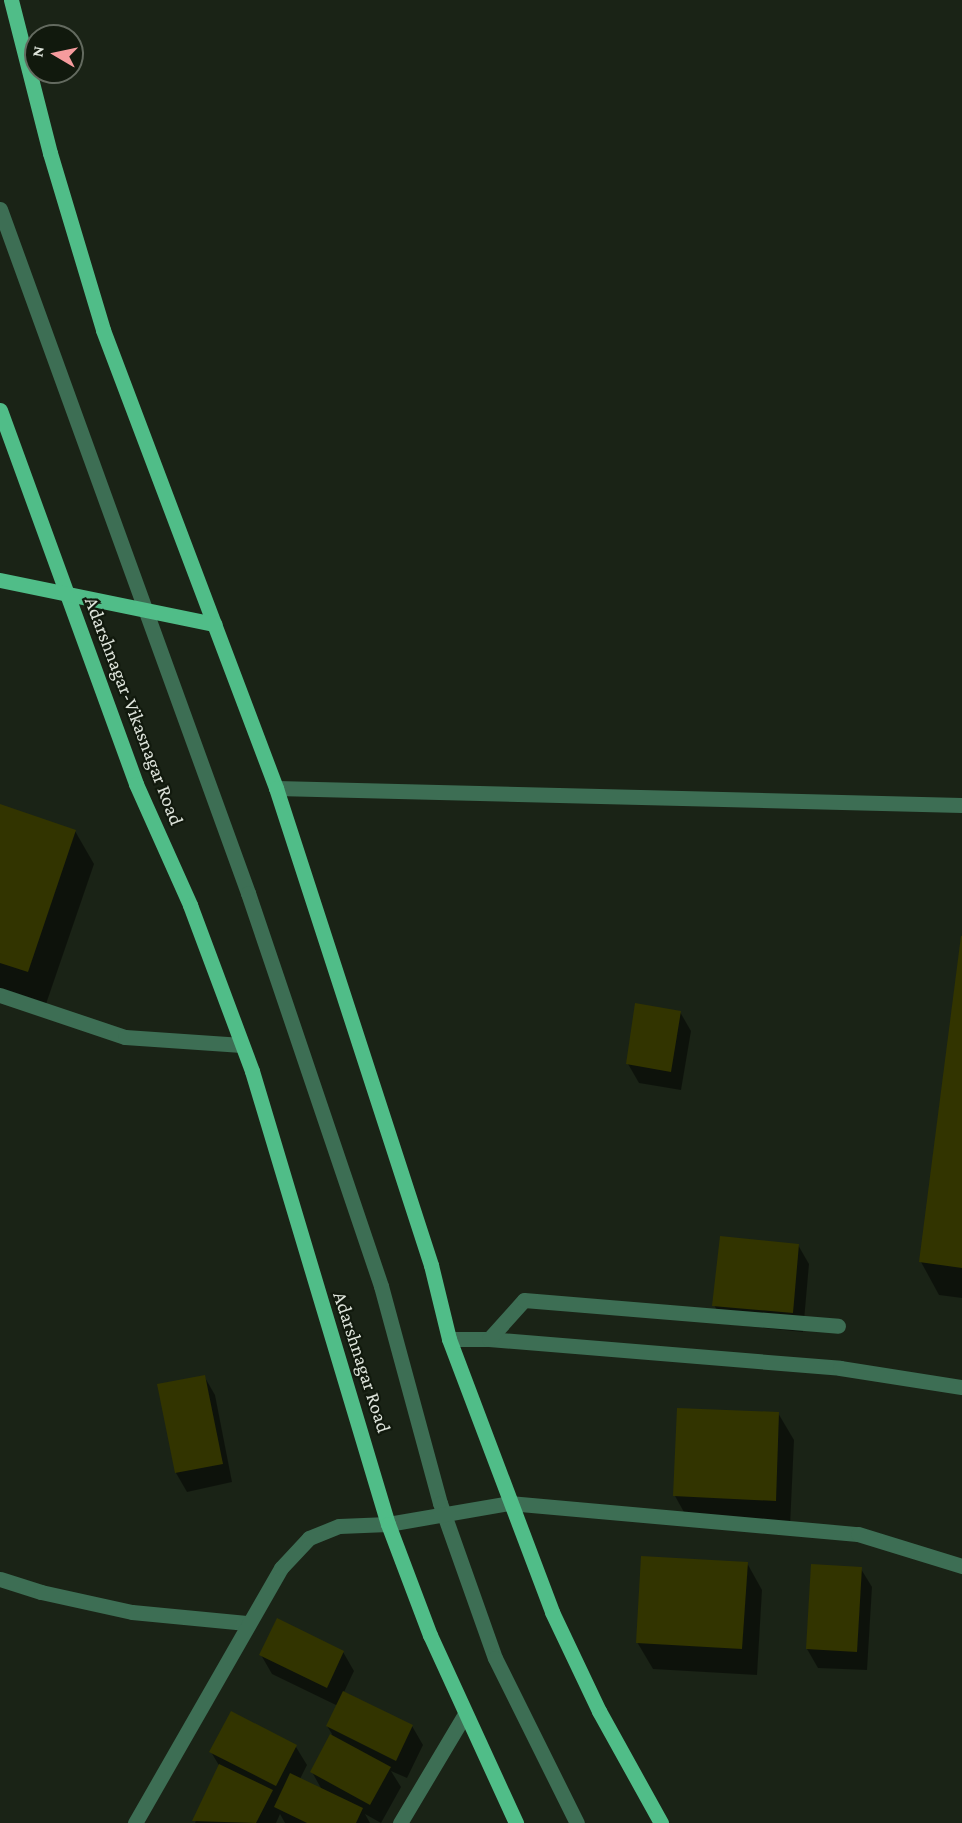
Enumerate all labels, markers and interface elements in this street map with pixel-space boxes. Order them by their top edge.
north arrow [24,24,84,84]
text: N [28,45,47,58]
street label: Adarshnagar-Vikasnagar Road [79,593,189,829]
street label: Adarshnagar Road [328,1288,396,1436]

